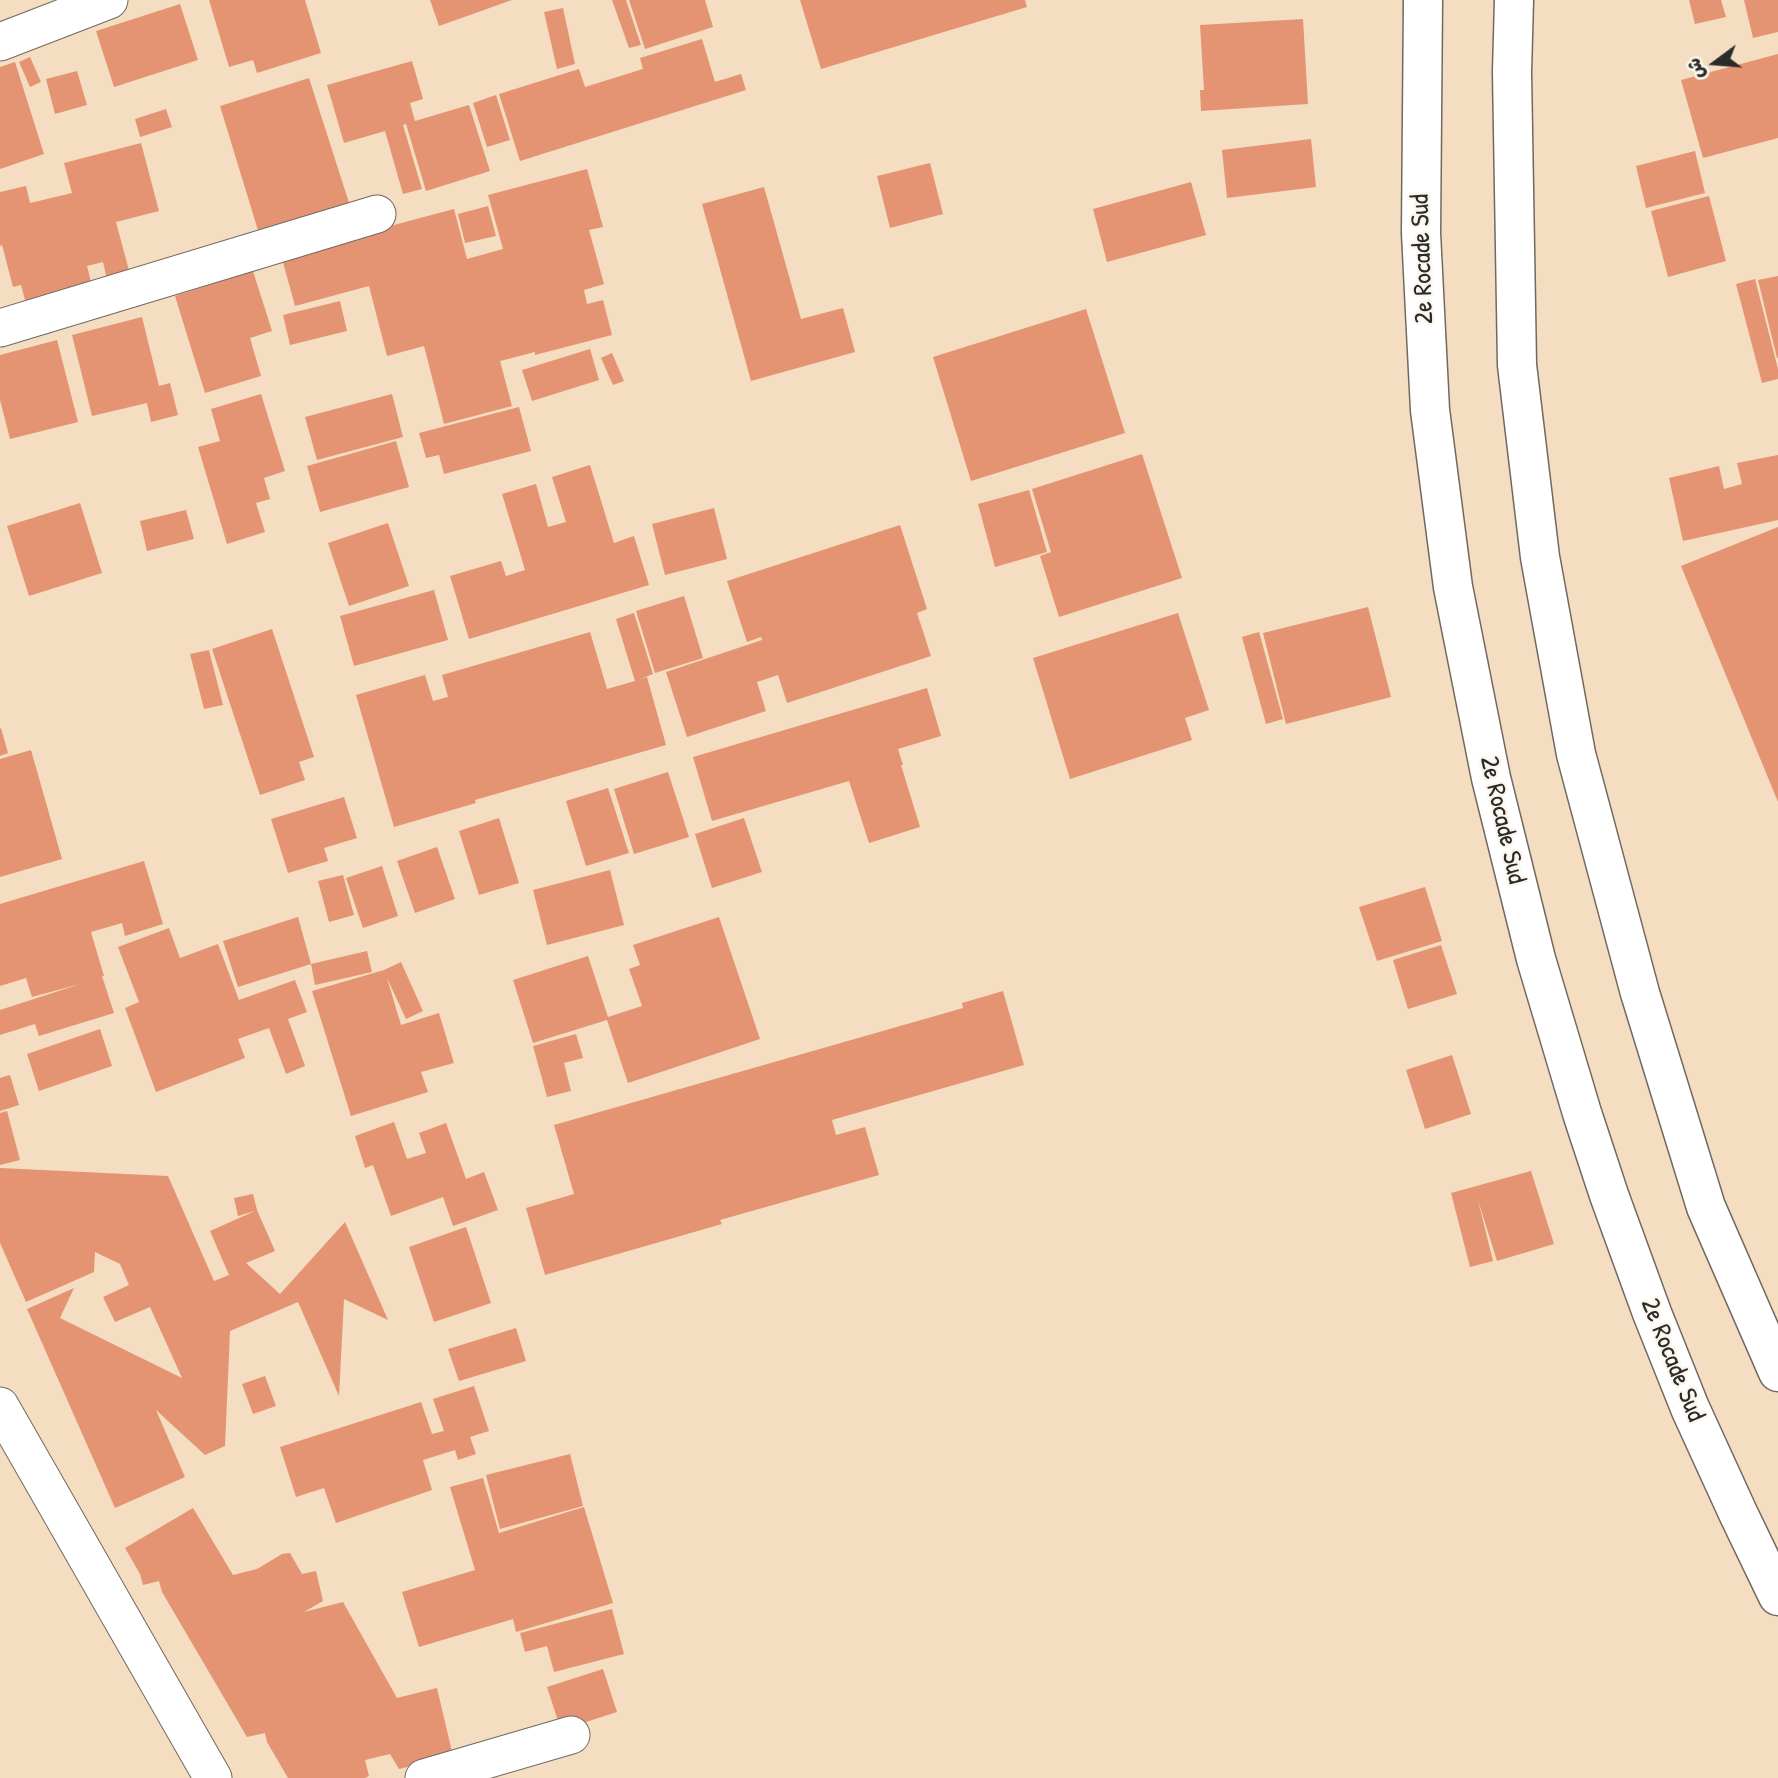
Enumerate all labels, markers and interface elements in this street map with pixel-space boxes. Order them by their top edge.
north arrow [1680,28,1750,98]
text: ش [1679,55,1710,82]
street label: 2e Rocade Sud [1405,193,1441,325]
street label: 2e Rocade Sud [1472,753,1532,887]
street label: 2e Rocade Sud [1633,1294,1711,1426]

